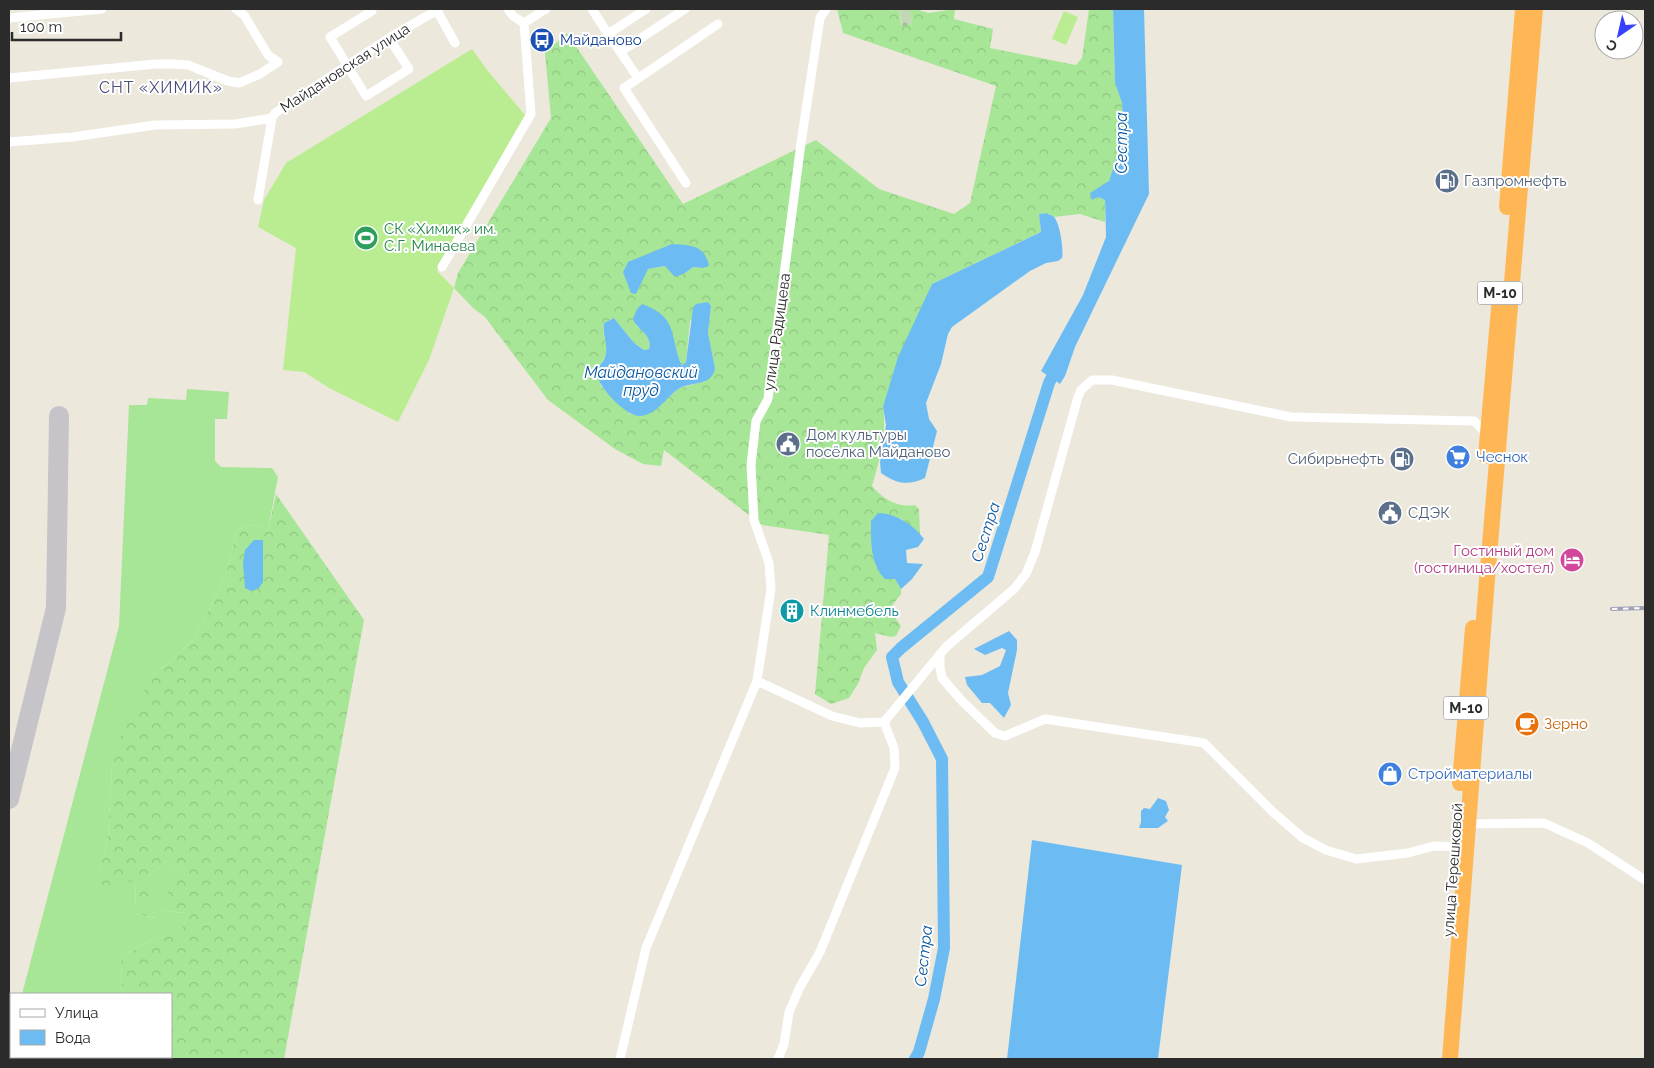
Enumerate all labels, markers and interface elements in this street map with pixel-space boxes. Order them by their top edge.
scale bar [12,10,121,42]
north arrow [1594,10,1644,60]
text: 100 m [20,18,62,36]
street label: Майдановская улица [277,19,413,117]
bus stop icon: Майданово [529,27,555,53]
place label: Майданово [560,31,642,49]
text: С [1603,36,1620,55]
district label: СНТ «ХИМИК» [99,78,223,97]
water label: Сестра [1112,112,1131,174]
fuel station icon: Газпромнефть [1434,168,1460,194]
place label: Газпромнефть [1464,172,1567,190]
place label: СК «Химик» им. С.Г. Минаева [384,220,496,255]
sports icon: СК «Химик» им. С.Г. Минаева [353,225,379,251]
street label: улица Радищева [760,272,794,392]
road number: М-10 [1478,282,1522,304]
water label: Майдановский пруд [584,363,698,400]
place label: Дом культуры посёлка Майданово [806,426,950,461]
public building icon: Дом культуры посёлка Майданово [775,431,801,457]
supermarket icon: Чеснок [1445,444,1471,470]
fuel station icon: Сибирьнефть [1389,446,1415,472]
place label: Чеснок [1476,448,1528,466]
place label: Сибирьнефть [1288,450,1384,468]
water label: Сестра [967,499,1004,564]
public building icon: СДЭК [1377,500,1403,526]
place label: СДЭК [1408,504,1450,522]
place label: Гостиный дом (гостиница/хостел) [1414,542,1554,577]
hotel icon: Гостиный дом (гостиница/хостел) [1559,547,1585,573]
building icon: Клинмебель [779,598,805,624]
place label: Клинмебель [810,602,899,620]
road number: М-10 [1444,696,1488,720]
cafe icon: Зерно [1514,711,1540,737]
place label: Зерно [1544,715,1588,733]
shop icon: Стройматериалы [1377,761,1403,787]
place label: Стройматериалы [1408,765,1532,783]
street label: улица Терешковой [1439,802,1467,938]
water label: Сестра [911,924,936,988]
legend [10,993,172,1058]
text: Улица [55,1004,99,1022]
text: Вода [55,1029,91,1047]

